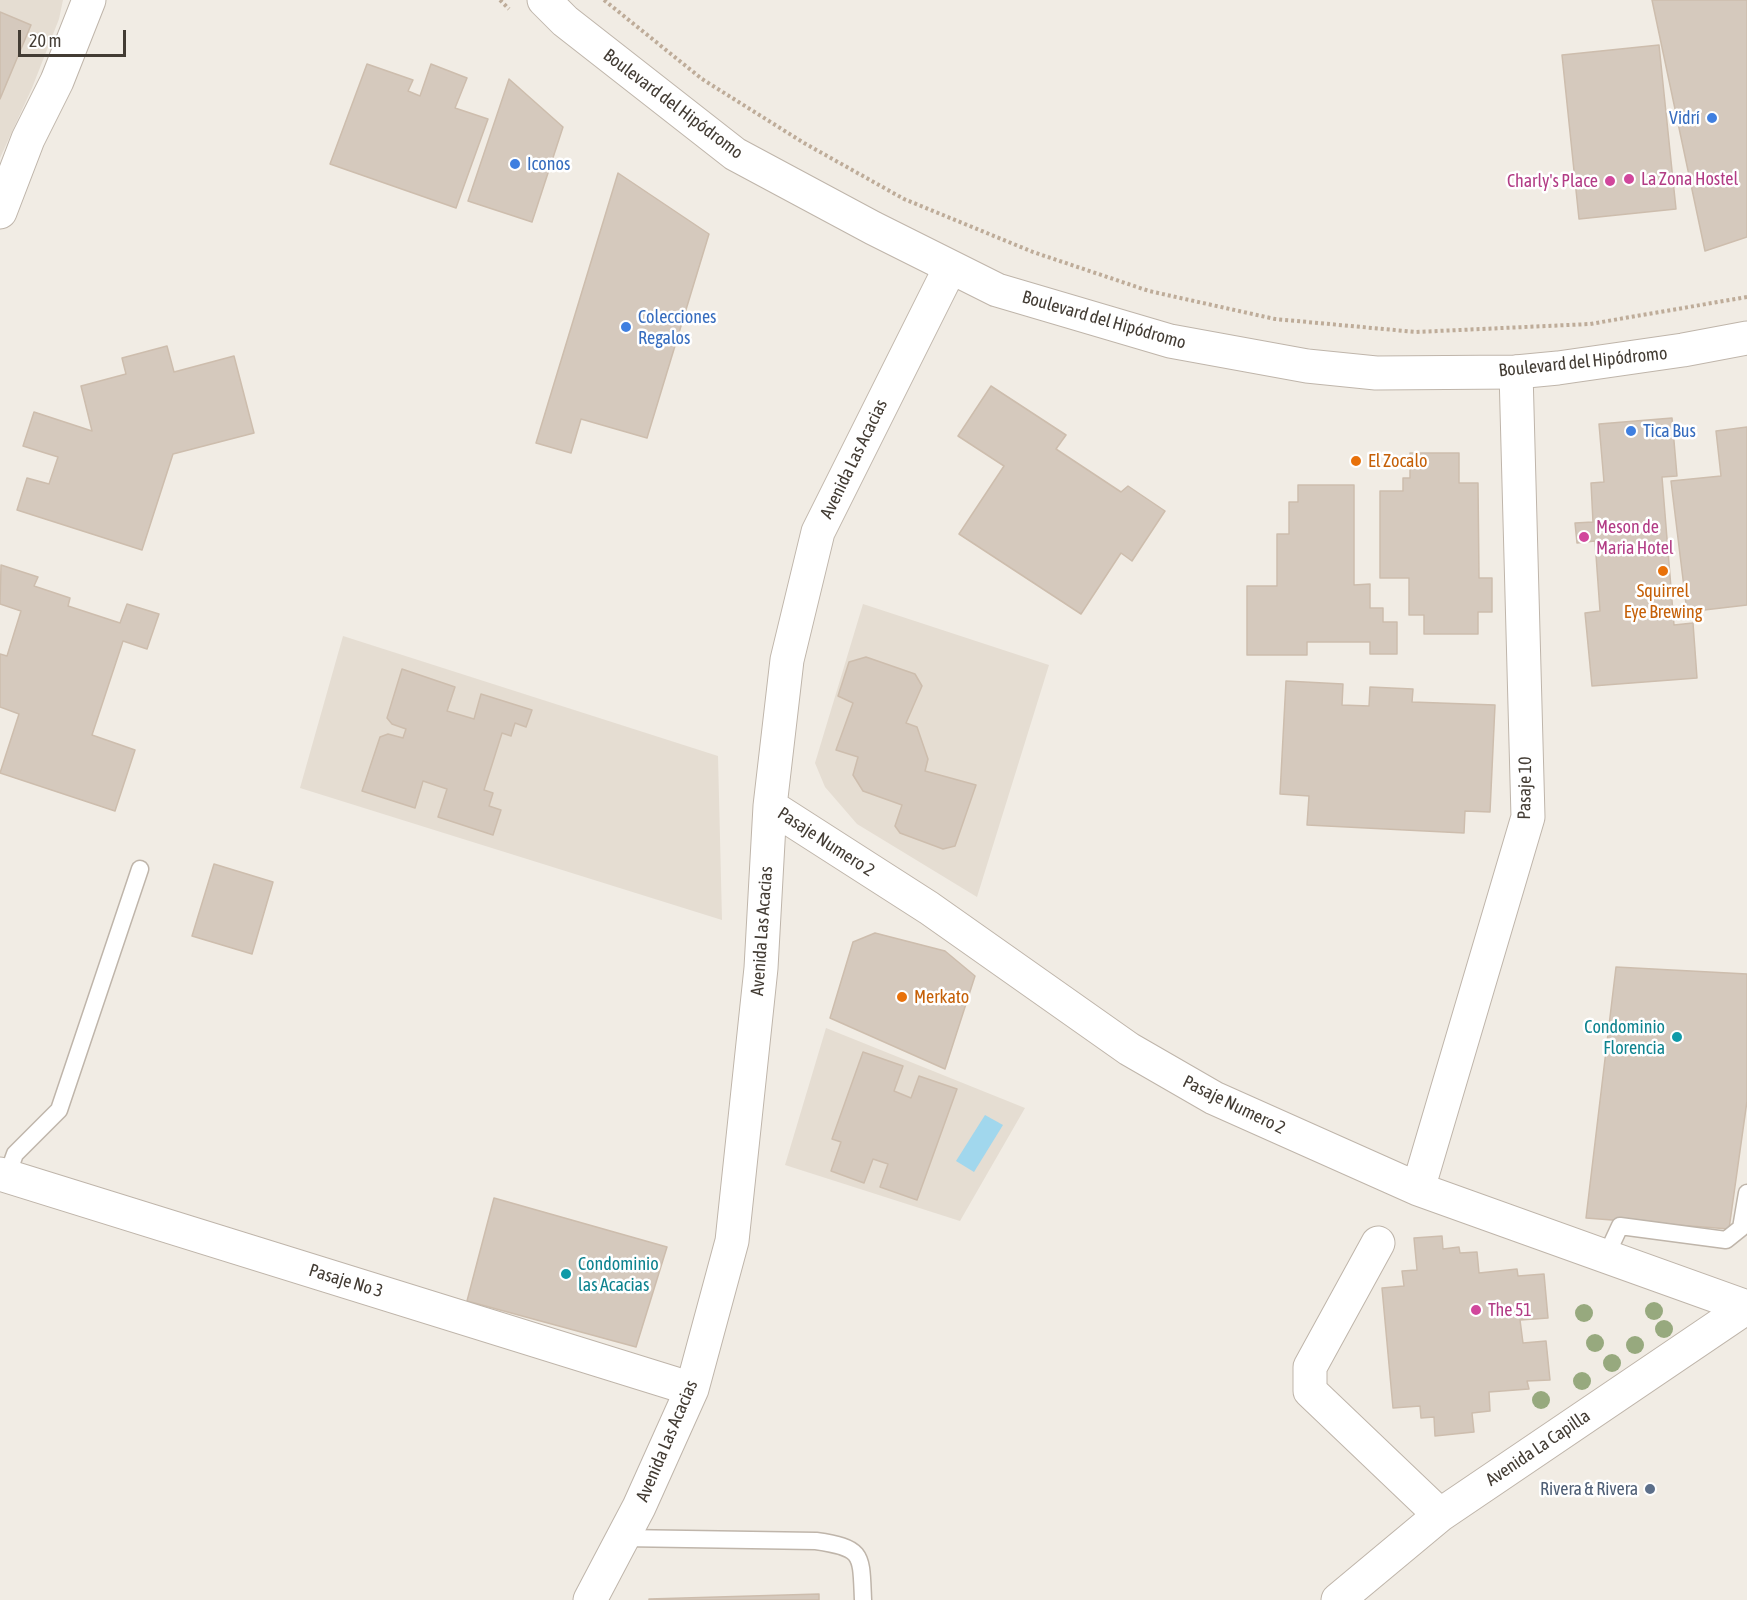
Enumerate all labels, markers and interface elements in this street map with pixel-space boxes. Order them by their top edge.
scale bar [21,18,129,56]
text: 20 m [29,30,61,51]
street label: Boulevard del Hipódromo [599,44,747,164]
place label: Vidrí [1669,107,1700,129]
marker: Vidrí [1705,111,1719,125]
place label: Iconos [527,153,570,175]
marker: Iconos [508,157,522,171]
place label: La Zona Hostel [1641,168,1738,190]
place label: Charly's Place [1507,170,1598,192]
marker: La Zona Hostel [1622,172,1636,186]
marker: Charly's Place [1603,174,1617,188]
street label: Boulevard del Hipódromo [1020,286,1188,354]
place label: Colecciones Regalos [638,306,716,348]
marker: Colecciones Regalos [619,320,633,334]
street label: Boulevard del Hipódromo [1498,342,1668,382]
street label: Avenida Las Acacias [816,396,892,522]
place label: Tica Bus [1643,420,1696,442]
marker: Tica Bus [1624,424,1638,438]
place label: El Zocalo [1368,450,1428,472]
marker: El Zocalo [1349,454,1363,468]
place label: Meson de Maria Hotel [1596,516,1674,558]
marker: Meson de Maria Hotel [1577,530,1591,544]
marker: Squirrel Eye Brewing [1656,564,1670,578]
place label: Squirrel Eye Brewing [1624,580,1702,622]
street label: Pasaje 10 [1514,756,1536,820]
street label: Pasaje Numero 2 [773,803,879,881]
street label: Avenida Las Acacias [747,865,777,997]
place label: Merkato [914,986,969,1008]
marker: Merkato [895,990,909,1004]
place label: Condominio Florencia [1584,1016,1665,1058]
marker: Condominio Florencia [1670,1030,1684,1044]
street label: Pasaje Numero 2 [1179,1071,1289,1139]
place label: Condominio las Acacias [578,1253,659,1296]
street label: Pasaje No 3 [306,1260,386,1302]
marker: Condominio las Acacias [559,1267,573,1281]
place label: The 51 [1488,1299,1532,1321]
marker: The 51 [1469,1303,1483,1317]
street label: Avenida Las Acacias [632,1377,702,1505]
street label: Avenida La Capilla [1482,1405,1594,1491]
place label: Rivera & Rivera [1540,1478,1638,1500]
marker: Rivera & Rivera [1643,1482,1657,1496]

